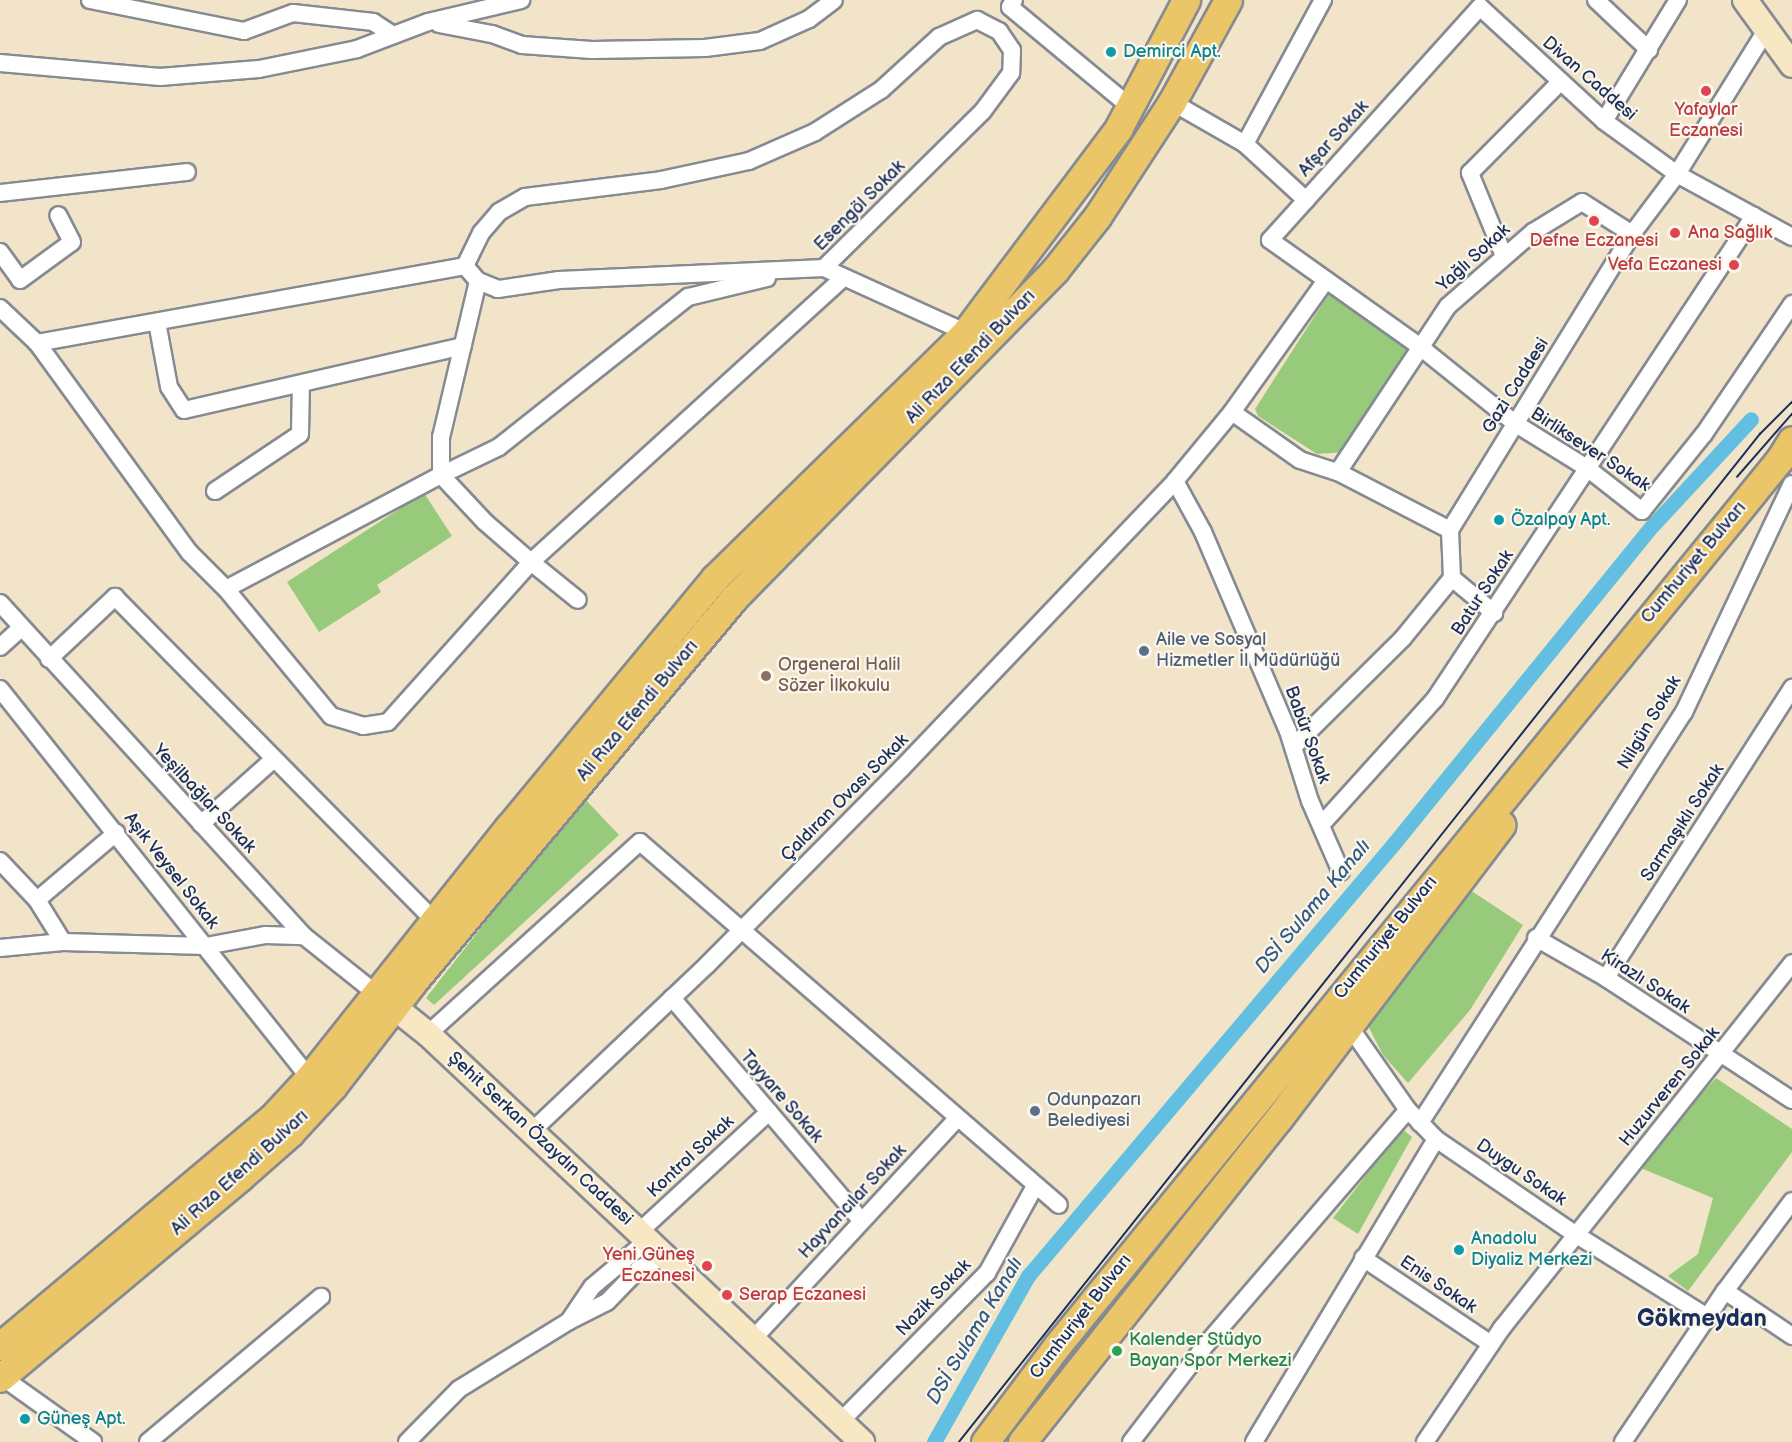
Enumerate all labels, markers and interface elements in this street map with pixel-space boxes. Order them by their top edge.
street label: Divan Caddesi [1537,32,1641,126]
place label: Demirci Apt. [1123,41,1221,63]
marker: Demirci Apt. [1104,45,1118,59]
marker: Yafaylar Eczanesi [1699,84,1713,98]
street label: Afşar Sokak [1294,96,1374,182]
place label: Yafaylar Eczanesi [1669,100,1743,142]
street label: Esengöl Sokak [810,156,910,256]
marker: Defne Eczanesi [1587,214,1601,228]
street label: Yağlı Sokak [1433,219,1515,297]
place label: Ana Sağlık [1688,222,1773,244]
marker: Ana Sağlık [1666,224,1684,242]
place label: Defne Eczanesi [1530,230,1658,252]
place label: Vefa Eczanesi [1608,254,1722,276]
marker: Vefa Eczanesi [1727,258,1741,272]
street label: Ali Rıza Efendi Bulvarı [902,286,1040,428]
street label: Gazi Caddesi [1478,334,1554,438]
street label: Birliksever Sokak [1526,403,1654,497]
street label: Cumhuriyet Bulvarı [1637,498,1751,628]
place label: Özalpay Apt. [1511,509,1612,531]
marker: Özalpay Apt. [1492,513,1506,527]
street label: Batur Sokak [1447,546,1519,640]
place label: Aile ve Sosyal Hizmetler İl Müdürlüğü [1156,630,1340,672]
street label: Ali Rıza Efendi Bulvarı [573,636,703,786]
marker: Aile ve Sosyal Hizmetler İl Müdürlüğü [1137,644,1151,658]
place label: Orgeneral Halil Sözer İlkokulu [778,655,901,698]
marker: Orgeneral Halil Sözer İlkokulu [759,669,773,683]
street label: Nilgün Sokak [1613,672,1687,774]
street label: Babür Sokak [1279,683,1335,787]
street label: Çaldıran Ovası Sokak [777,730,913,866]
street label: Yeşilbağlar Sokak [148,740,260,858]
street label: Sarmaşıklı Sokak [1637,760,1729,886]
street label: Aşık Veysel Sokak [119,808,223,934]
water label: DSİ Sulama Kanalı [1250,835,1376,979]
street label: Cumhuriyet Bulvarı [1330,872,1442,1004]
street label: Kirazlı Sokak [1596,945,1694,1019]
street label: Huzurveren Sokak [1615,1023,1725,1151]
street label: Tayyare Sokak [735,1046,827,1148]
street label: Şehit Serkan Özaydın Caddesi [443,1047,637,1231]
place label: Odunpazarı Belediyesi [1047,1090,1141,1132]
marker: Odunpazarı Belediyesi [1028,1104,1042,1118]
street label: Ali Rıza Efendi Bulvarı [167,1106,313,1240]
street label: Kontrol Sokak [643,1111,739,1203]
street label: Duygu Sokak [1472,1135,1570,1211]
street label: Hayvancılar Sokak [795,1140,911,1264]
place label: Anadolu Diyaliz Merkezi [1471,1229,1593,1272]
marker: Anadolu Diyaliz Merkezi [1452,1243,1466,1257]
place label: Yeni Güneş Eczanesi [603,1245,695,1288]
street label: Cumhuriyet Bulvarı [1026,1250,1136,1384]
street label: Enis Sokak [1395,1251,1481,1319]
water label: DSİ Sulama Kanalı [922,1253,1028,1409]
street label: Nazik Sokak [892,1255,976,1341]
marker: Yeni Güneş Eczanesi [700,1259,714,1273]
place label: Serap Eczanesi [739,1284,866,1306]
marker: Serap Eczanesi [720,1288,734,1302]
district label: Gökmeydan [1637,1305,1767,1333]
place label: Kalender Stüdyo Bayan Spor Merkezi [1129,1330,1292,1372]
marker: Kalender Stüdyo Bayan Spor Merkezi [1110,1344,1124,1358]
place label: Güneş Apt. [37,1408,125,1430]
marker: Güneş Apt. [18,1412,32,1426]

